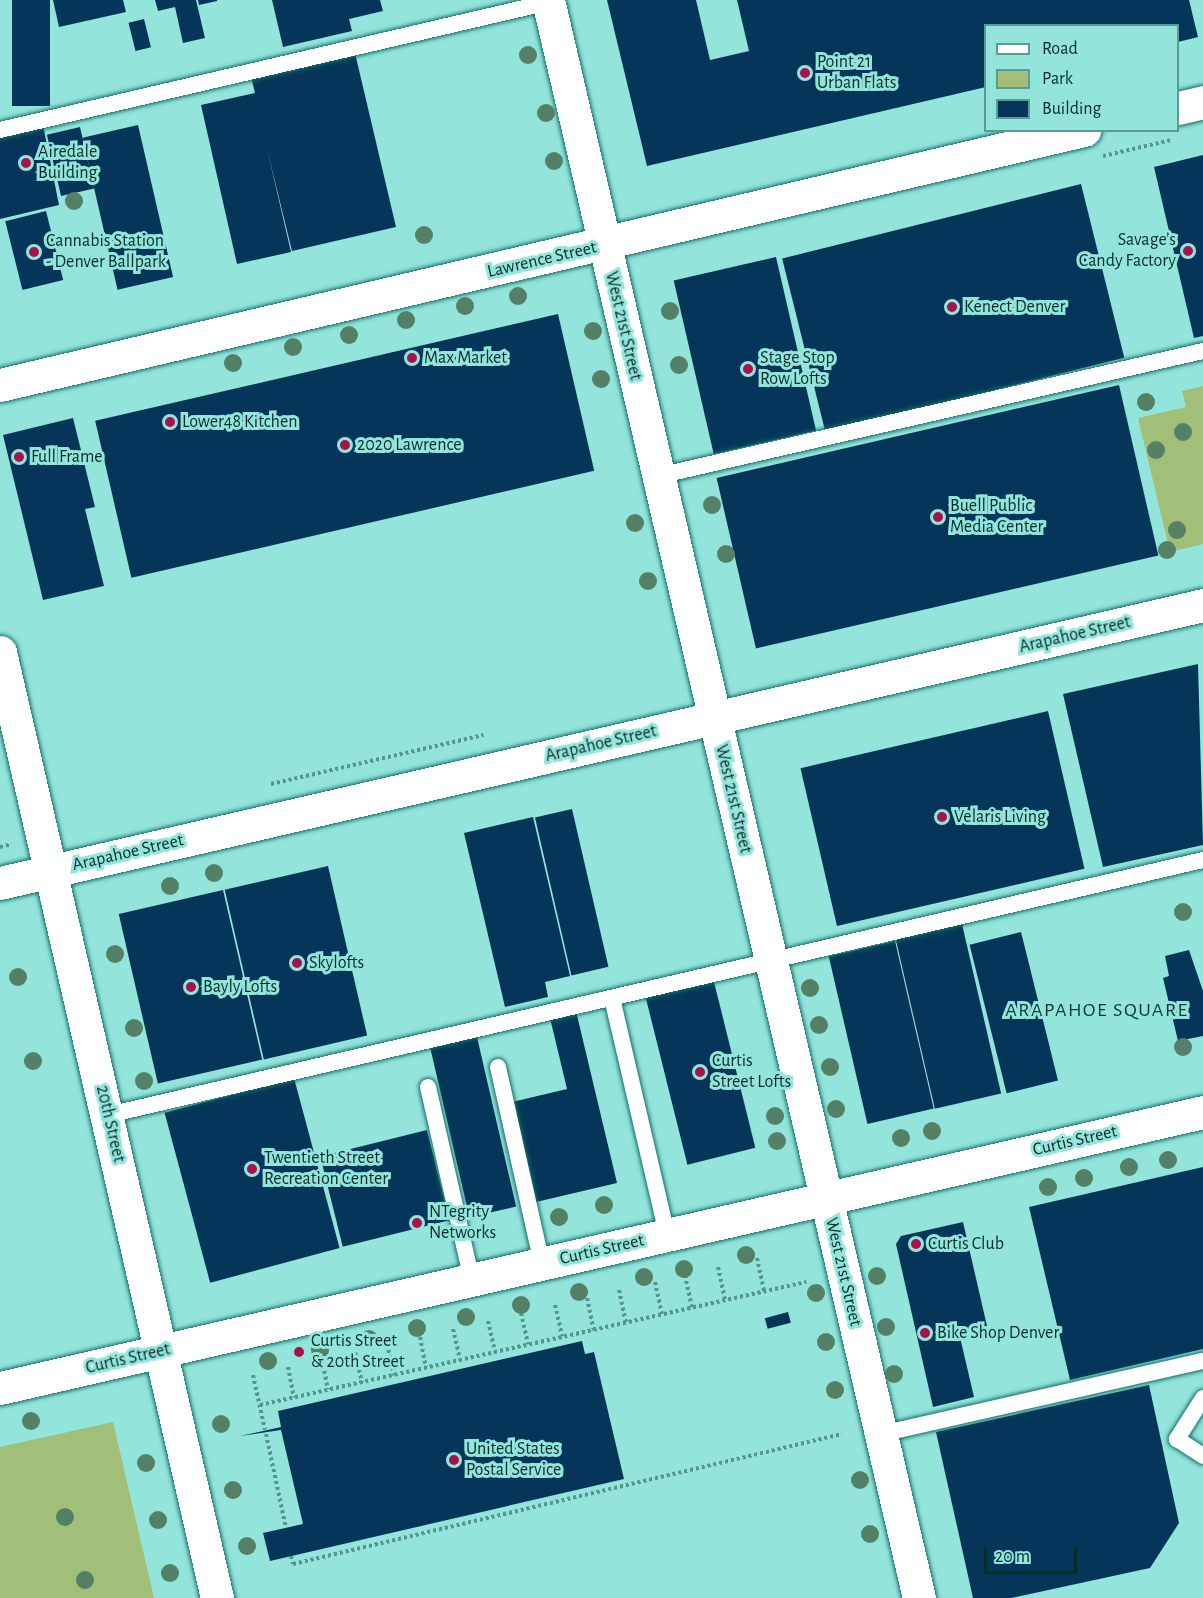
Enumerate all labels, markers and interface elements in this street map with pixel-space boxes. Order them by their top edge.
legend [984,24,1179,132]
text: Road [1042,40,1078,58]
place label: Point 21 Urban Flats [817,52,896,94]
marker: Point 21 Urban Flats [798,66,812,80]
text: Park [1042,70,1073,88]
text: Building [1042,100,1101,118]
place label: Airedale Building [38,142,97,184]
marker: Airedale Building [19,156,33,170]
place label: Savage’s Candy Factory [1079,230,1176,272]
place label: Cannabis Station - Denver Ballpark [46,231,166,274]
street label: Lawrence Street [485,237,599,283]
marker: Savage’s Candy Factory [1181,244,1195,258]
marker: Cannabis Station - Denver Ballpark [27,245,41,259]
street label: West 21st Street [600,269,646,383]
place label: Kenect Denver [964,296,1065,318]
marker: Kenect Denver [945,300,959,314]
place label: Max Market [424,347,507,369]
place label: Stage Stop Row Lofts [760,348,835,391]
marker: Max Market [405,351,419,365]
marker: Stage Stop Row Lofts [741,362,755,376]
place label: Lower48 Kitchen [182,411,298,433]
marker: Lower48 Kitchen [163,415,177,429]
place label: 2020 Lawrence [357,434,462,456]
marker: 2020 Lawrence [338,438,352,452]
place label: Full Frame [31,446,103,468]
marker: Full Frame [12,450,26,464]
place label: Buell Public Media Center [950,496,1043,538]
marker: Buell Public Media Center [931,510,945,524]
street label: Arapahoe Street [1017,612,1133,658]
street label: Arapahoe Street [543,721,659,767]
street label: West 21st Street [710,742,756,856]
place label: Velaris Living [954,806,1046,828]
marker: Velaris Living [935,810,949,824]
street label: Arapahoe Street [70,830,186,876]
place label: Skylofts [309,952,364,974]
marker: Skylofts [290,956,304,970]
place label: Bayly Lofts [203,976,277,998]
marker: Bayly Lofts [184,980,198,994]
district label: ARAPAHOE SQUARE [1005,998,1189,1022]
place label: Curtis Street Lofts [712,1051,791,1094]
marker: Curtis Street Lofts [693,1065,707,1079]
street label: 20th Street [91,1084,129,1164]
street label: Curtis Street [1031,1121,1119,1161]
place label: Twentieth Street Recreation Center [264,1148,388,1190]
marker: Twentieth Street Recreation Center [245,1162,259,1176]
place label: NTegrity Networks [429,1202,496,1244]
street label: West 21st Street [820,1215,866,1329]
marker: NTegrity Networks [410,1216,424,1230]
street label: Curtis Street [558,1230,646,1270]
place label: Curtis Club [928,1233,1004,1255]
marker: Curtis Club [909,1237,923,1251]
place label: Bike Shop Denver [937,1322,1059,1344]
marker: Bike Shop Denver [918,1326,932,1340]
place label: Curtis Street & 20th Street [311,1331,405,1374]
street label: Curtis Street [84,1339,172,1379]
marker: Curtis Street & 20th Street [292,1345,306,1359]
place label: United States Postal Service [466,1439,561,1482]
marker: United States Postal Service [447,1453,461,1467]
scale bar [987,1535,1080,1573]
text: 20 m [995,1548,1030,1566]

